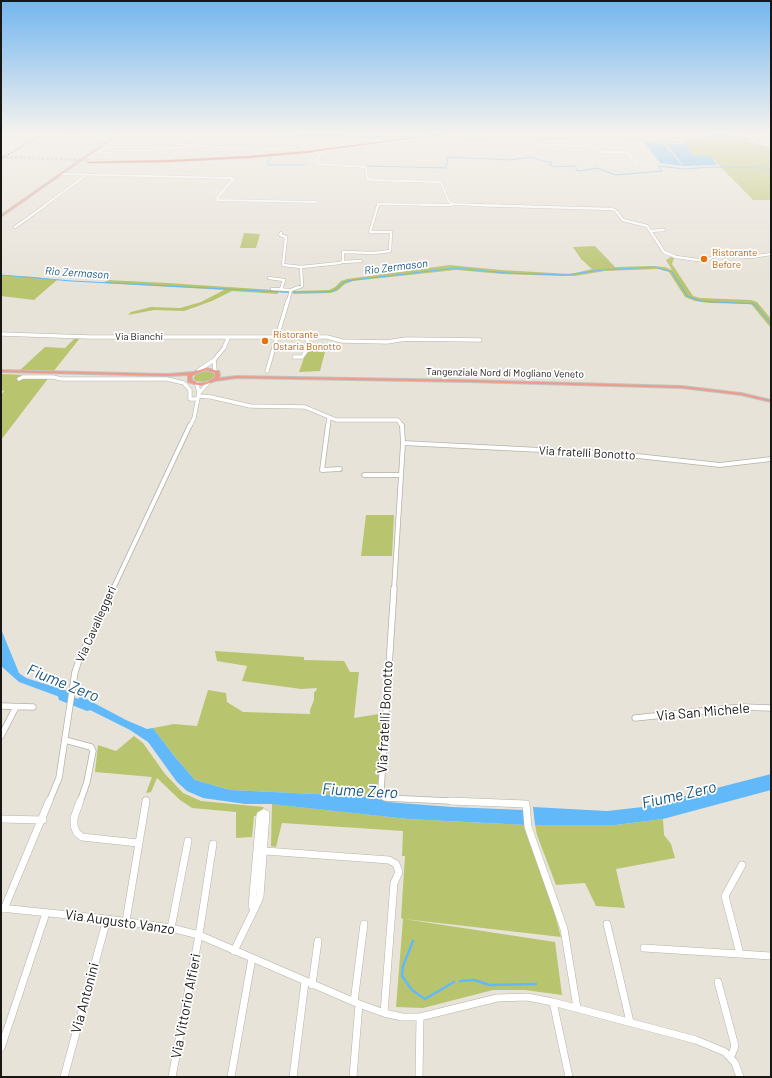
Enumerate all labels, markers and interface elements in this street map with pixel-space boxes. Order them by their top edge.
place label: Ristorante Before [712,247,757,270]
marker: Ristorante Before [699,254,709,264]
water label: Rio Zermason [363,257,429,277]
water label: Rio Zermason [45,264,109,282]
place label: Ristorante Ostaria Bonotto [273,329,341,352]
street label: Via Bianchi [115,331,163,343]
marker: Ristorante Ostaria Bonotto [260,336,270,346]
street label: Tangenziale Nord di Mogliano Veneto [426,366,584,380]
street label: Via fratelli Bonotto [538,443,636,463]
street label: Via Cavalleggeri [73,584,119,664]
water label: Fiume Zero [24,660,102,706]
street label: Via fratelli Bonotto [374,660,396,774]
street label: Via San Michele [656,700,750,724]
water label: Fiume Zero [640,777,718,813]
water label: Fiume Zero [322,779,398,803]
street label: Via Augusto Vanzo [64,906,176,938]
street label: Via Vittorio Alfieri [168,952,204,1060]
street label: Via Antonini [67,961,103,1035]

